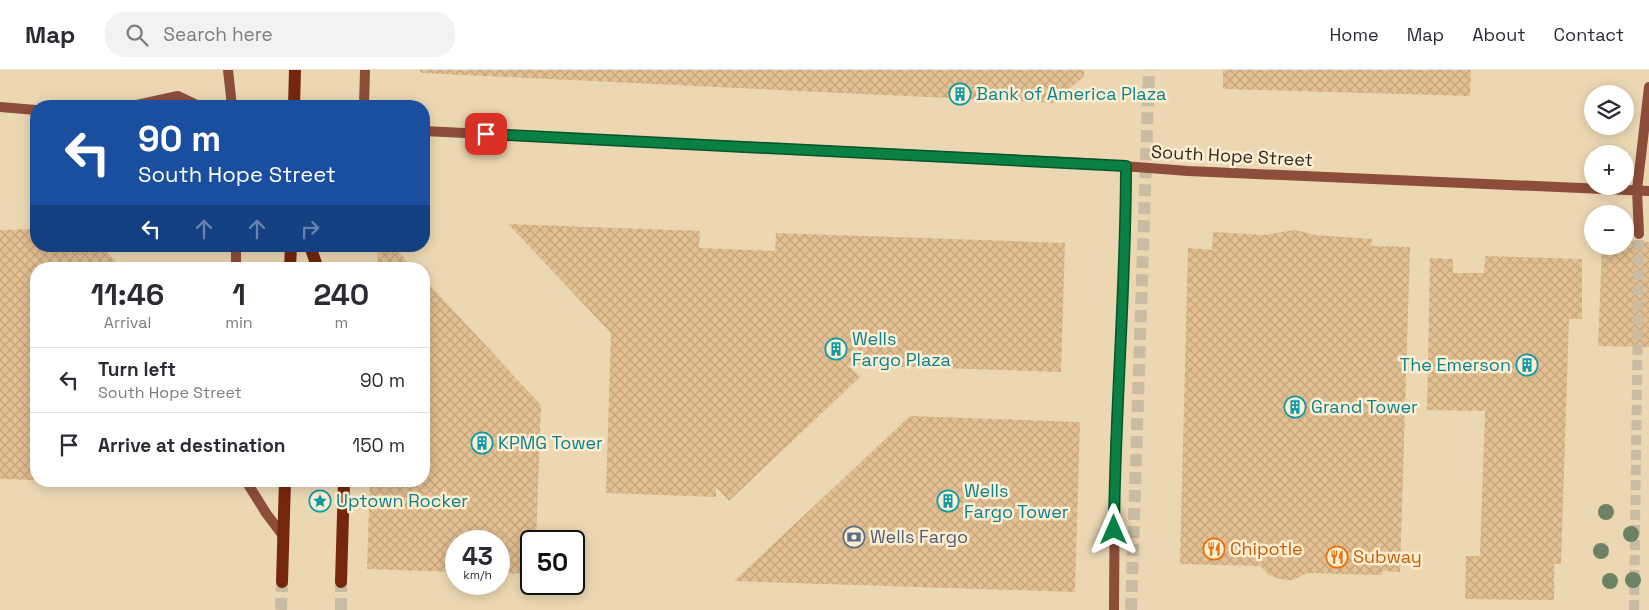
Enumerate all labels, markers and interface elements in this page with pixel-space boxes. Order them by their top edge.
search box [105,12,455,57]
text: Map [25,19,75,50]
icon: search [123,21,151,49]
text: Search here [163,22,273,47]
text: Home [1330,23,1379,46]
text: Map [1407,23,1444,46]
text: About [1472,23,1526,46]
text: Contact [1554,23,1624,46]
building icon: Bank of America Plaza [948,82,972,106]
place label: Bank of America Plaza [976,82,1166,105]
map controls [1584,85,1634,255]
button: layers [1584,85,1634,135]
pin [465,113,507,155]
text: 90 m [138,117,221,161]
icon: left [55,120,120,185]
icon: arrive [472,120,500,148]
street label: South Hope Street [1151,140,1313,171]
button: + [1584,145,1634,195]
text: South Hope Street [138,160,336,188]
button: − [1584,205,1634,255]
icon: left [137,215,165,243]
icon: ahead [190,215,218,243]
icon: ahead [243,215,271,243]
icon: right [296,215,324,243]
text: 11:46 [91,275,164,314]
text: 1 [232,275,246,314]
text: 240 [313,275,369,314]
text: Arrival [104,312,151,333]
text: min [225,312,253,333]
text: m [334,312,348,333]
place label: Wells Fargo Plaza [852,327,951,371]
building icon: Wells Fargo Plaza [824,337,848,361]
place label: The Emerson [1400,353,1511,376]
building icon: The Emerson [1515,353,1539,377]
text: Turn left [98,357,176,382]
icon: left [55,366,83,394]
text: 90 m [360,368,405,393]
text: South Hope Street [98,382,242,403]
building icon: Grand Tower [1283,395,1307,419]
place label: Grand Tower [1311,395,1418,418]
icon: arrive [55,431,83,459]
building icon: KPMG Tower [470,431,494,455]
place label: KPMG Tower [498,431,603,454]
text: Arrive at destination [98,433,286,458]
text: 150 m [352,433,405,458]
place label: Wells Fargo Tower [964,479,1069,523]
place icon: Uptown Rocker [308,489,332,513]
place label: Uptown Rocker [336,489,468,512]
building icon: Wells Fargo Tower [936,489,960,513]
position arrow [1087,503,1139,555]
bank icon: Wells Fargo [842,525,866,549]
place label: Wells Fargo [870,525,968,548]
speed limit sign: 50 [520,530,585,595]
restaurant icon: Chipotle [1202,537,1226,561]
place label: Chipotle [1230,537,1303,560]
text: 43 [462,540,493,572]
restaurant icon: Subway [1325,545,1349,569]
place label: Subway [1353,545,1422,568]
text: km/h [463,567,492,583]

